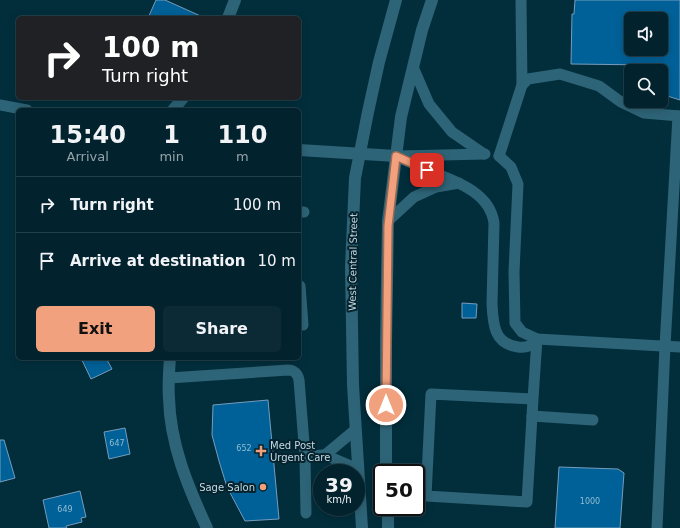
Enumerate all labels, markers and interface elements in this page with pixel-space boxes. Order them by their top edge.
map controls [624,12,668,108]
button: sound [624,12,668,56]
text: 100 m [102,31,199,64]
icon: right [36,32,88,84]
button: search [624,64,668,108]
text: Turn right [102,65,188,86]
text: 15:40 [49,121,126,149]
text: 1 [163,121,180,149]
text: 110 [217,121,267,149]
text: Arrival [67,149,109,164]
text: min [159,149,184,164]
text: m [236,149,249,164]
pin [410,153,444,187]
icon: arrive [416,159,438,181]
icon: right [36,194,58,216]
text: Turn right [70,196,154,214]
text: 100 m [233,196,281,214]
street label: West Central Street [347,213,359,311]
icon: arrive [36,250,58,272]
text: Arrive at destination [70,252,245,270]
text: 10 m [257,252,296,270]
button: Exit [36,306,155,352]
button: Share [163,306,281,352]
position arrow [365,384,407,426]
house number: 647 [109,439,125,448]
place label: Med Post Urgent Care [270,440,330,463]
house number: 652 [236,444,252,453]
marker: Med Post Urgent Care [255,445,267,457]
speed limit sign: 50 [373,464,425,516]
text: 39 [325,473,353,497]
place label: Sage Salon [199,482,255,493]
marker: Sage Salon [258,482,268,492]
text: km/h [326,494,352,505]
house number: 1000 [580,497,600,506]
house number: 649 [57,505,73,514]

